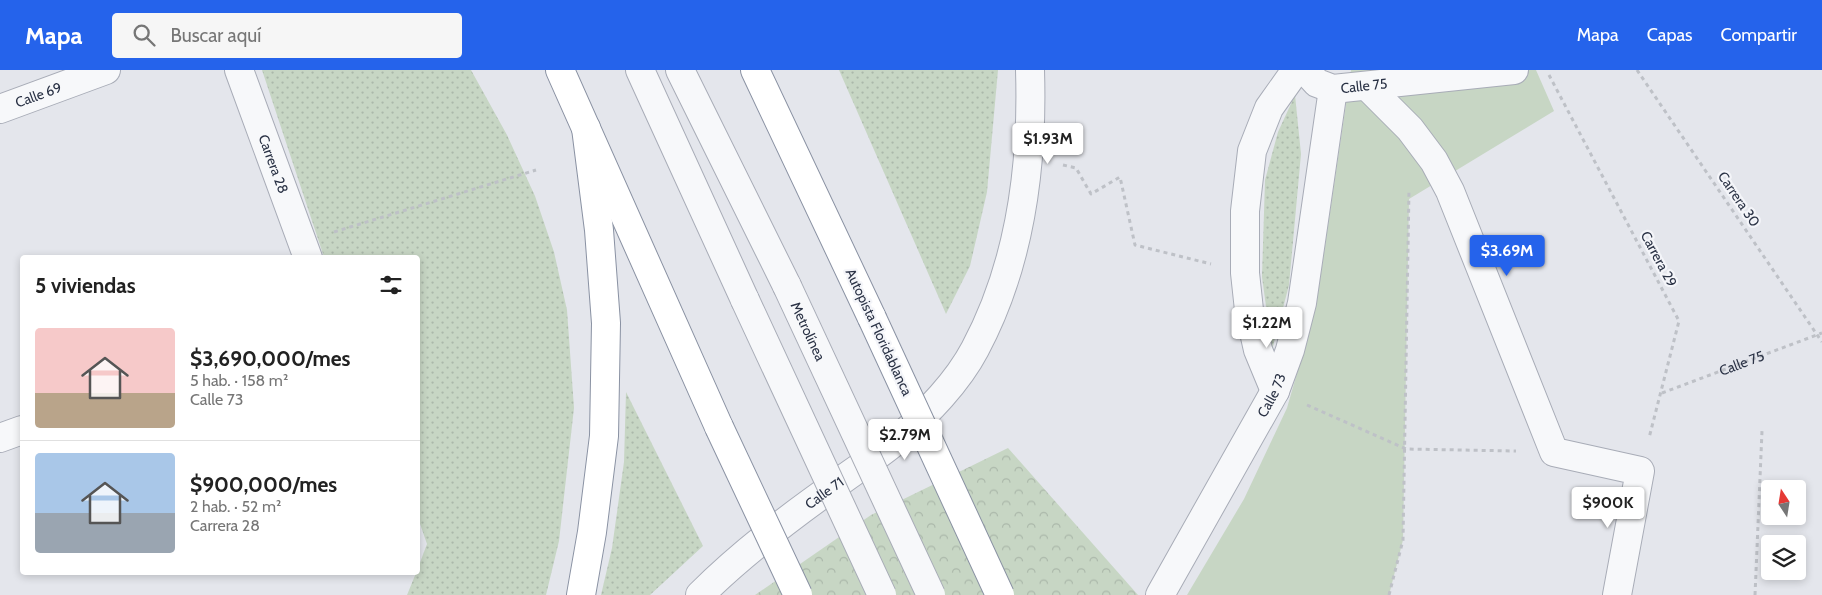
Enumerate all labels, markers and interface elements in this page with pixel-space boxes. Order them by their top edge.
search box [112,13,462,58]
text: Mapa [25,21,82,50]
icon: search [130,21,158,49]
text: Buscar aquí [170,24,261,47]
text: Mapa [1577,24,1619,46]
text: Capas [1647,24,1693,46]
text: Compartir [1721,24,1797,46]
street label: Calle 75 [1340,74,1388,97]
street label: Calle 69 [13,78,64,112]
pin: $1.93M [1007,122,1089,165]
text: $1.93M [1023,129,1073,148]
street label: Carrera 28 [254,132,292,196]
street label: Carrera 30 [1714,168,1764,230]
street label: Carrera 29 [1637,228,1681,290]
pin: $3.69M [1466,234,1548,277]
text: $3.69M [1481,241,1533,260]
street label: Autopista Floridablanca [842,266,916,399]
icon: filters [377,271,405,299]
text: 5 viviendas [35,273,136,298]
street label: Metrolínea [787,299,830,364]
pin: $1.22M [1226,306,1308,349]
text: $1.22M [1243,313,1292,332]
text: $3,690,000/mes [190,346,350,371]
street label: Calle 75 [1716,347,1767,380]
icon: home [75,348,135,408]
text: 5 hab. · 158 m² [190,371,288,390]
street label: Calle 73 [1253,371,1290,420]
text: Calle 73 [190,390,244,409]
pin: $2.79M [864,418,946,461]
text: $2.79M [879,425,931,444]
text: $900,000/mes [190,472,337,497]
icon: home [75,473,135,533]
street label: Calle 71 [801,473,847,513]
north arrow [1761,480,1806,525]
map controls [1761,480,1806,580]
pin: $900K [1573,486,1643,529]
text: $900K [1583,493,1633,512]
text: 2 hab. · 52 m² [190,497,281,516]
text: Carrera 28 [190,516,260,535]
button: layers [1761,535,1806,580]

